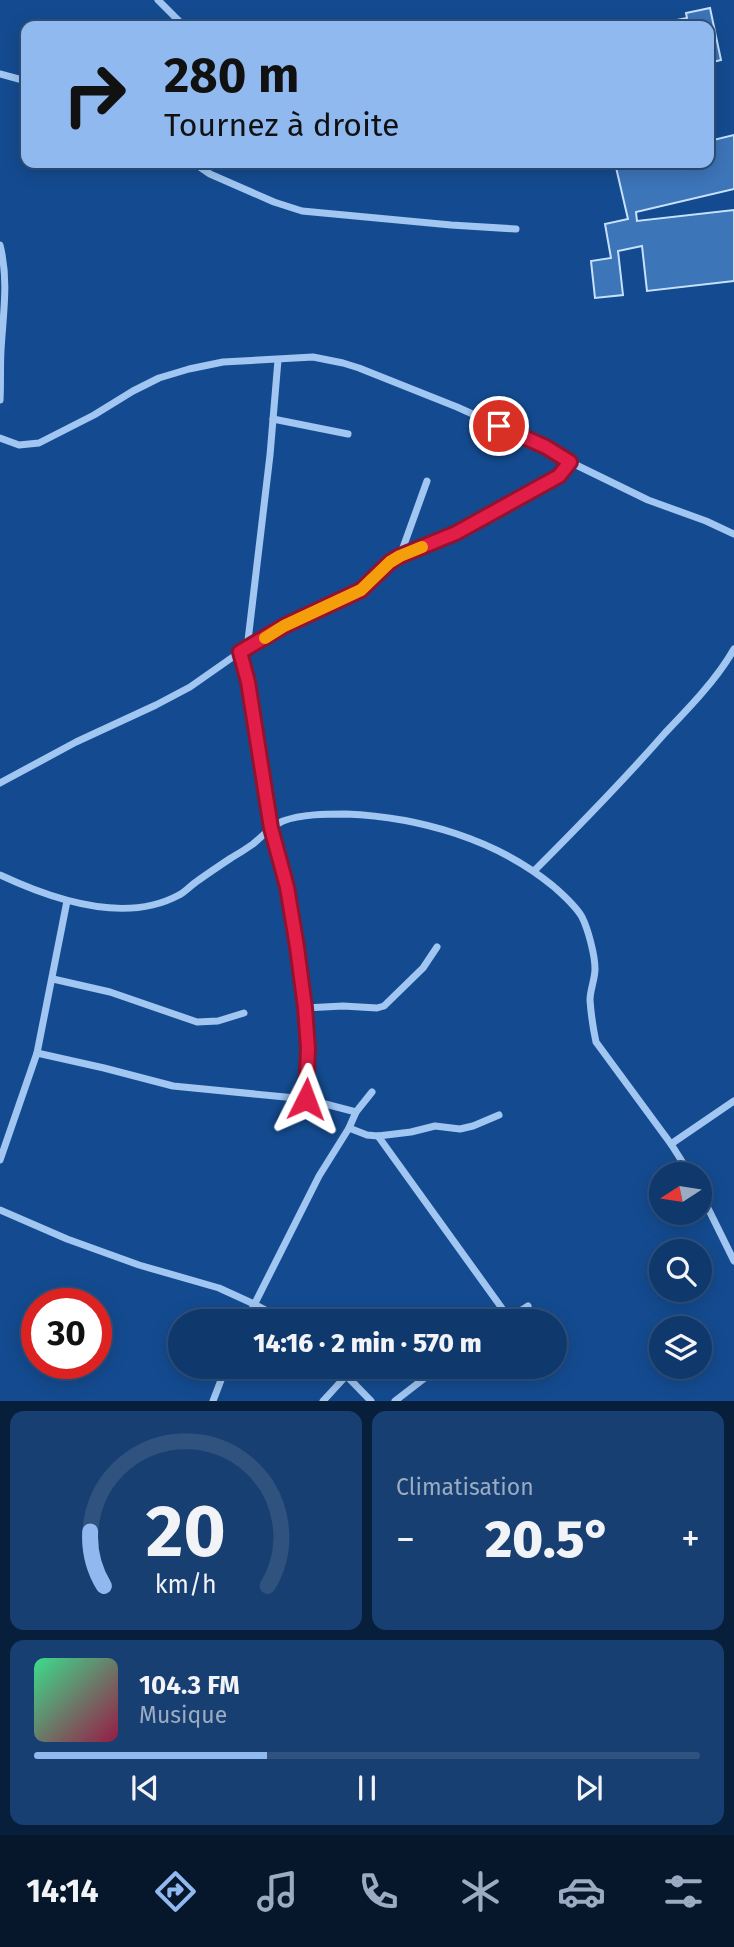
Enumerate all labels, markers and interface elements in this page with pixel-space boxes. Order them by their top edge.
text: 280 m [164,46,300,105]
icon: right [49,49,140,140]
text: Tournez à droite [164,106,400,144]
pin [469,396,529,456]
icon: arrive [480,407,518,445]
position arrow [269,1062,343,1136]
north arrow [649,1162,712,1225]
map controls [649,1162,712,1379]
button: search [649,1239,712,1302]
speed limit sign: 30 [21,1288,112,1379]
button: layers [649,1316,712,1379]
text: 14:16 · 2 min · 570 m [253,1328,482,1359]
text: Climatisation [396,1473,534,1501]
text: 20 [146,1489,226,1576]
text: 20.5° [485,1508,611,1571]
text: − [396,1516,415,1562]
text: + [681,1516,700,1562]
text: km/h [155,1570,217,1600]
text: 104.3 FM [139,1670,240,1701]
text: Musique [139,1701,227,1729]
icon: previous [126,1769,164,1807]
icon: pause [348,1769,386,1807]
icon: next [570,1769,608,1807]
icon: directions [151,1867,200,1916]
icon: music [253,1867,302,1916]
icon: phone [354,1867,403,1916]
icon: climate [456,1867,505,1916]
icon: car [557,1867,606,1916]
icon: filters [659,1867,708,1916]
text: 14:14 [26,1872,99,1910]

